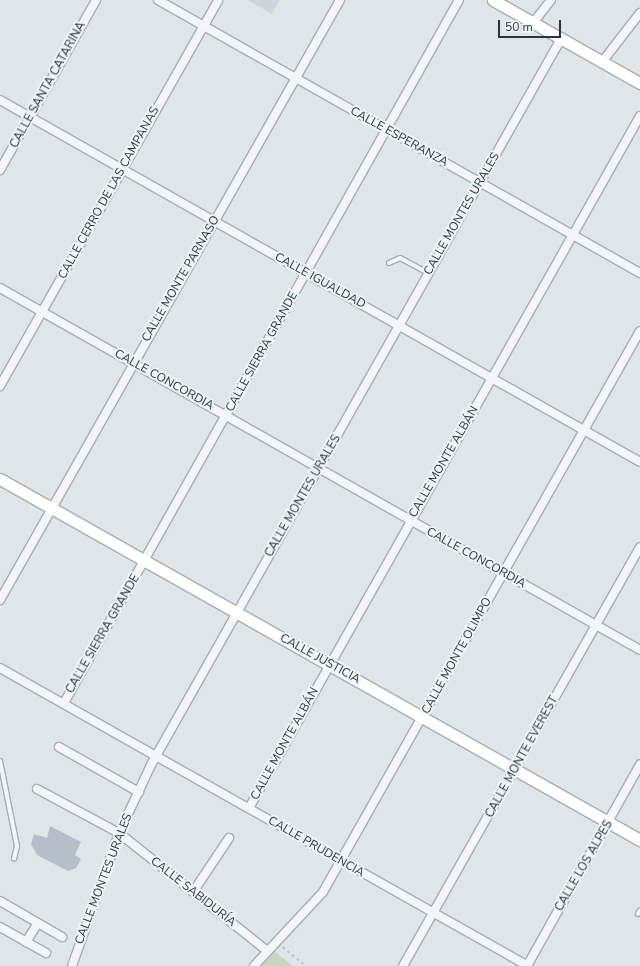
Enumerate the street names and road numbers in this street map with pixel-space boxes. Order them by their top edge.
street label: CALLE SANTA CATARINA [7,19,89,151]
street label: CALLE CERRO DE LAS CAMPANAS [55,104,163,282]
street label: CALLE ESPERANZA [347,104,451,170]
street label: CALLE MONTES URALES [421,150,503,278]
street label: CALLE MONTE PARNASO [139,213,223,345]
street label: CALLE IGUALDAD [272,250,368,312]
street label: CALLE SIERRA GRANDE [223,289,301,415]
street label: CALLE CONCORDIA [112,347,216,413]
street label: CALLE MONTE ALBÁN [406,404,482,520]
street label: CALLE MONTES URALES [262,432,344,560]
street label: CALLE CONCORDIA [424,525,528,591]
street label: CALLE SIERRA GRANDE [63,572,143,696]
street label: CALLE MONTE OLIMPO [419,595,495,717]
street label: CALLE JUSTICIA [277,631,363,687]
street label: CALLE MONTE ALBÁN [248,685,322,803]
street label: CALLE MONTE EVEREST [483,694,561,820]
street label: CALLE MONTES URALES [72,812,136,946]
street label: CALLE PRUDENCIA [265,814,367,880]
street label: CALLE LOS ALPES [552,818,616,914]
street label: CALLE SABIDURÍA [147,854,239,930]

